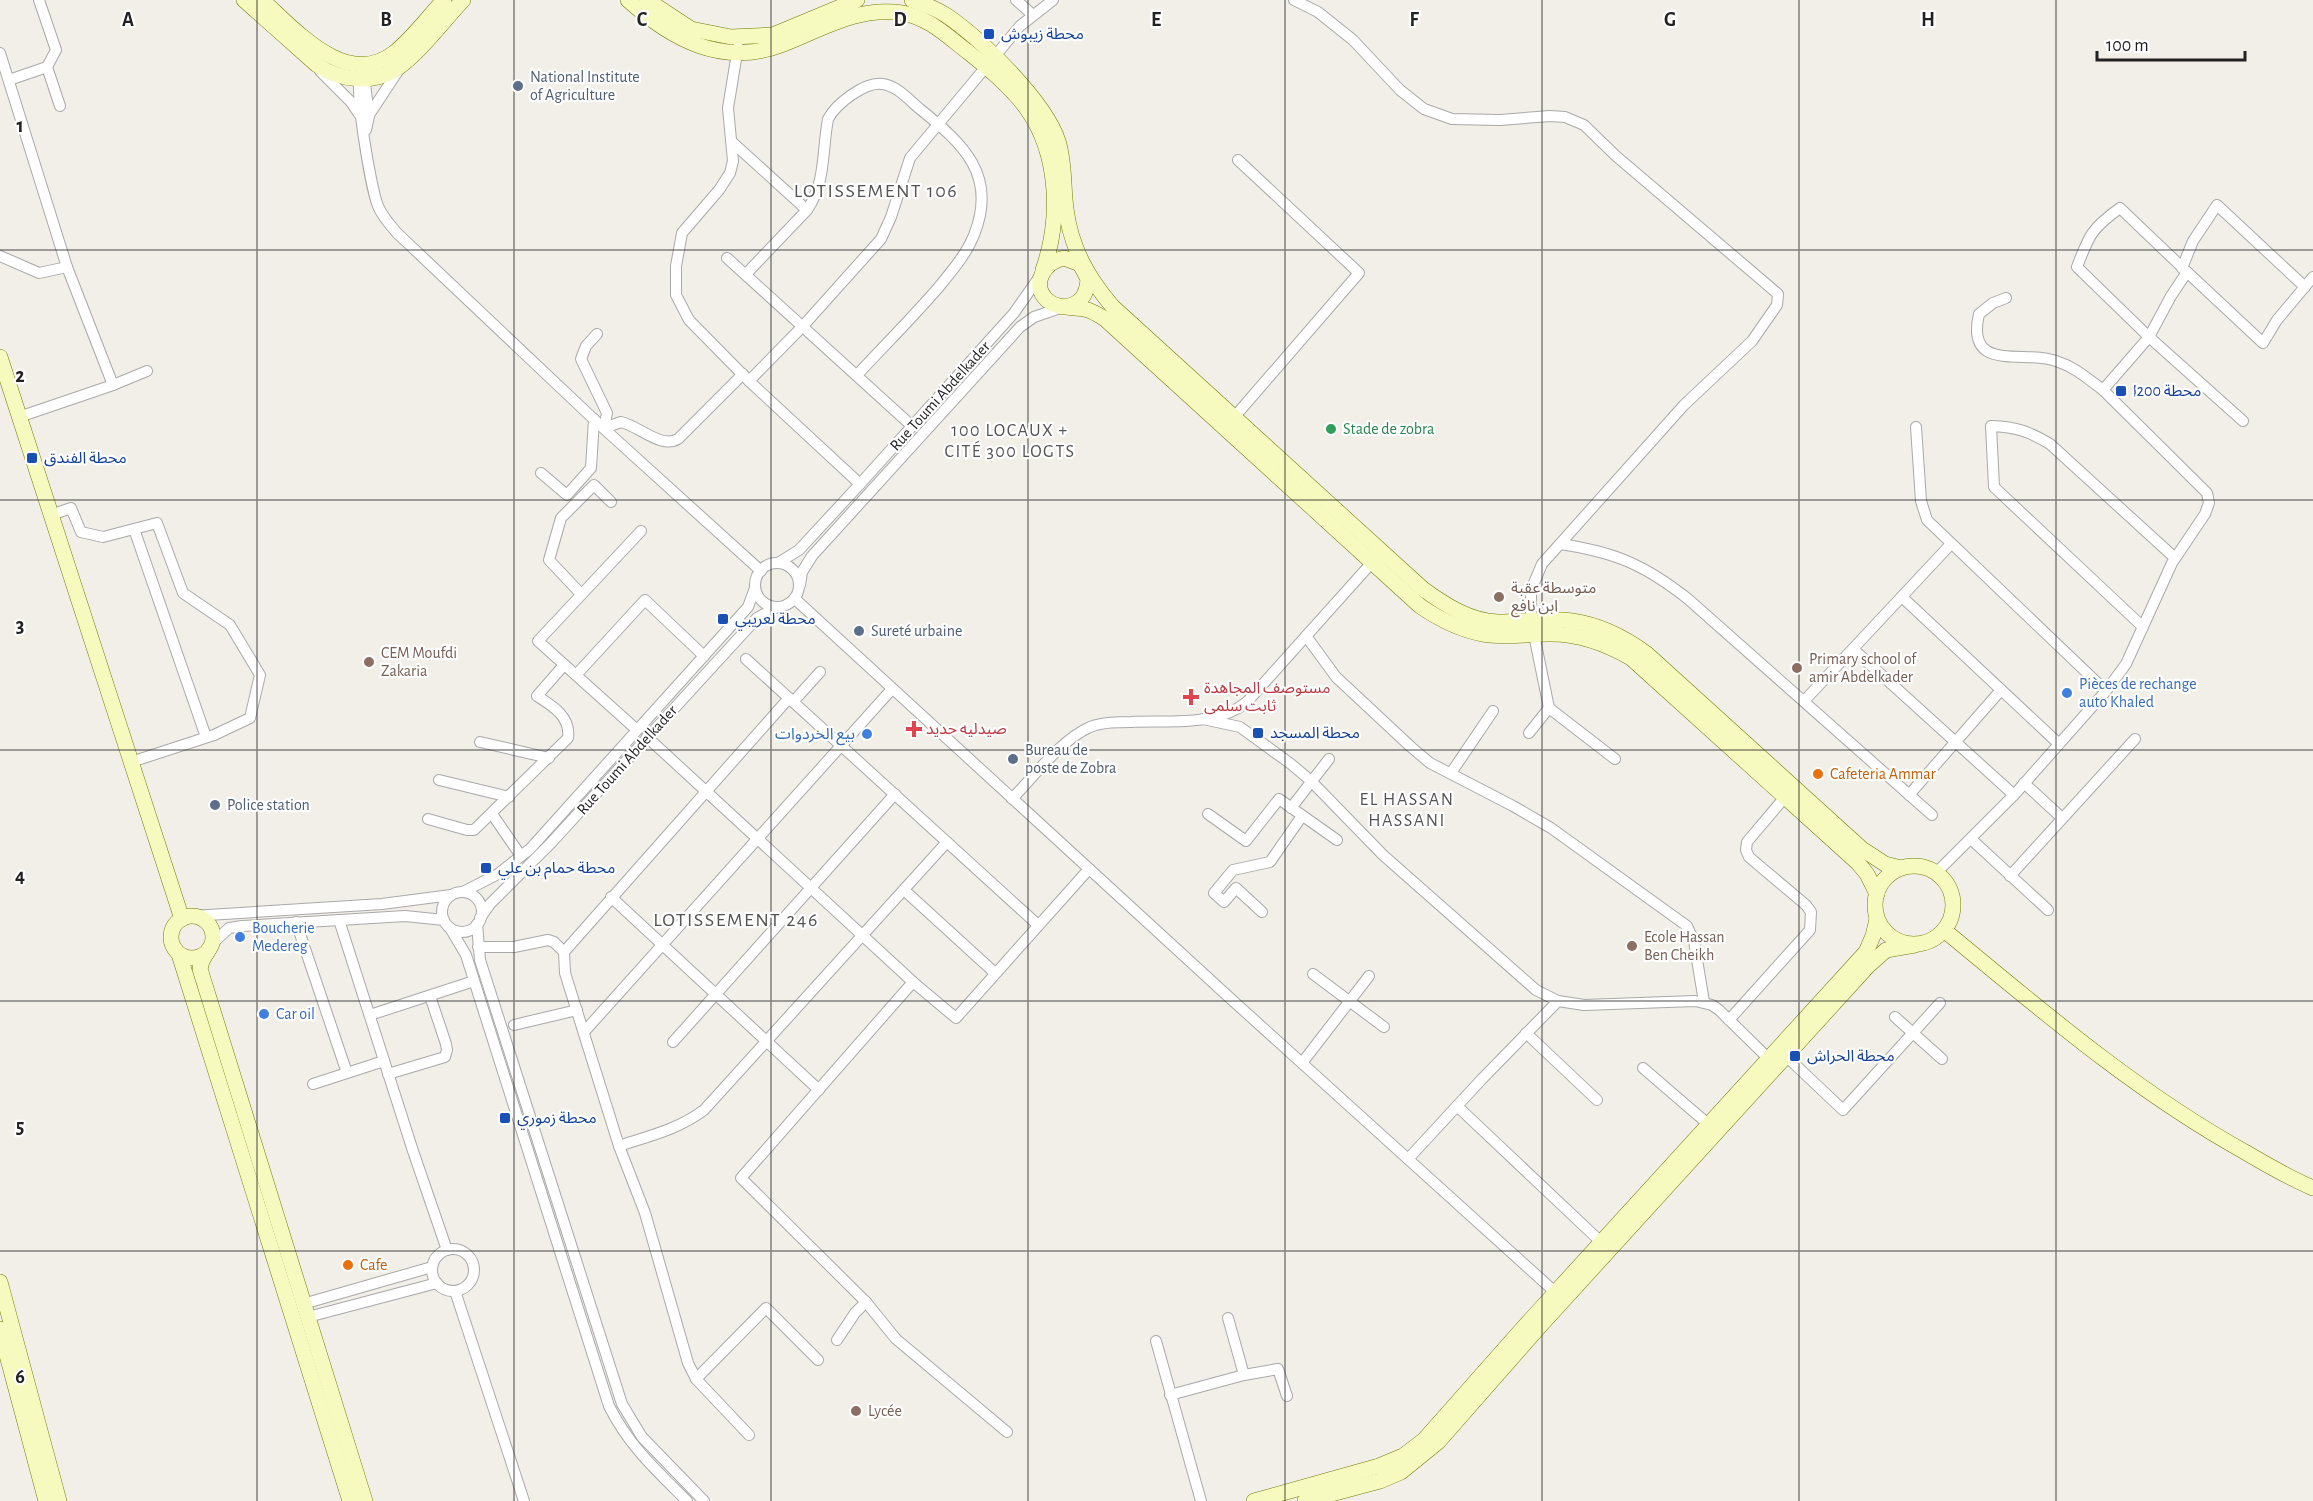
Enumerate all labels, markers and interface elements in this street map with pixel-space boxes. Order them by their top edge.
text: A [122,10,134,30]
text: B [380,10,392,30]
text: C [637,10,648,30]
text: D [893,10,907,30]
text: E [1151,10,1161,30]
text: F [1409,10,1419,30]
text: G [1664,10,1676,30]
text: H [1921,10,1935,30]
scale bar [2097,24,2246,62]
place label: محطة زيبوش [1001,26,1084,43]
marker: محطة زيبوش [982,27,996,41]
text: 100 m [2106,37,2149,55]
place label: National Institute of Agriculture [530,69,640,103]
marker: National Institute of Agriculture [511,79,525,93]
text: 1 [16,116,24,136]
district label: LOTISSEMENT 106 [794,181,958,201]
street label: Rue Toumi Abdelkader [887,338,994,454]
text: 2 [15,366,25,386]
place label: محطة 200ا [2133,383,2201,399]
marker: محطة 200ا [2114,384,2128,398]
place label: Stade de zobra [1343,421,1434,437]
district label: 100 LOCAUX + CITÉ 300 LOGTS [945,422,1075,461]
marker: Stade de zobra [1324,422,1338,436]
place label: محطة الفندق [44,450,127,467]
marker: محطة الفندق [25,451,39,465]
place label: متوسطة عقبة ابن نافع [1511,580,1596,618]
marker: متوسطة عقبة ابن نافع [1492,590,1506,604]
place label: محطة لعريبي [735,611,816,631]
marker: محطة لعريبي [716,612,730,626]
text: 3 [16,616,24,636]
place label: Sureté urbaine [871,623,962,639]
marker: Sureté urbaine [852,624,866,638]
place label: CEM Moufdi Zakaria [381,645,457,679]
place label: Primary school of amir Abdelkader [1809,651,1917,685]
marker: CEM Moufdi Zakaria [362,655,376,669]
marker: Primary school of amir Abdelkader [1790,661,1804,675]
place label: Pièces de rechange auto Khaled [2079,676,2197,710]
place label: مستوصف المجاهدة ثابت سلمى [1204,680,1330,715]
marker: Pièces de rechange auto Khaled [2060,686,2074,700]
marker: مستوصف المجاهدة ثابت سلمى [1182,688,1200,706]
street label: Rue Toumi Abdelkader [574,702,681,818]
place label: صيدليه حديد [926,721,1007,737]
marker: صيدليه حديد [907,722,921,736]
place label: محطة المسجد [1270,725,1360,741]
place label: بيع الخردوات [775,726,855,746]
marker: محطة المسجد [1251,726,1265,740]
marker: بيع الخردوات [860,727,874,741]
place label: Bureau de poste de Zobra [1025,742,1116,776]
marker: Bureau de poste de Zobra [1006,752,1020,766]
place label: Cafeteria Ammar [1830,766,1937,782]
marker: Cafeteria Ammar [1811,767,1825,781]
district label: EL HASSAN HASSANI [1359,791,1455,830]
place label: Police station [227,797,310,813]
marker: Police station [208,798,222,812]
place label: محطة حمام بن علي [498,860,615,880]
marker: محطة حمام بن علي [479,861,493,875]
text: 4 [15,866,25,886]
district label: LOTISSEMENT 246 [653,910,819,930]
place label: Boucherie Medereg [252,920,315,954]
place label: Ecole Hassan Ben Cheikh [1644,929,1725,963]
marker: Boucherie Medereg [233,930,247,944]
marker: Ecole Hassan Ben Cheikh [1625,939,1639,953]
place label: Car oil [276,1006,315,1022]
marker: Car oil [257,1007,271,1021]
place label: محطة الحراش [1807,1048,1895,1065]
marker: محطة الحراش [1788,1049,1802,1063]
place label: محطة زموري [517,1110,597,1130]
marker: محطة زموري [498,1111,512,1125]
text: 5 [16,1117,24,1137]
place label: Cafe [360,1257,388,1273]
marker: Cafe [341,1258,355,1272]
text: 6 [15,1367,25,1387]
place label: Lycée [868,1403,902,1420]
marker: Lycée [849,1404,863,1418]

